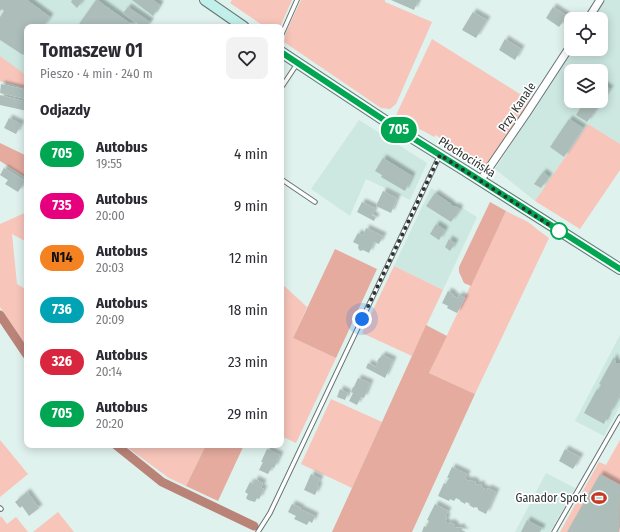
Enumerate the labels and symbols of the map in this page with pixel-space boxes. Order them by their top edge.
street label: Przy Kanale [495,80,539,134]
line badge: 705 [376,117,422,143]
street label: Płochocińska [436,134,498,180]
unlabelled marker [550,222,568,240]
your location [352,309,372,329]
sports icon: Ganador Sport [590,489,608,507]
place label: Ganador Sport [516,491,587,505]

